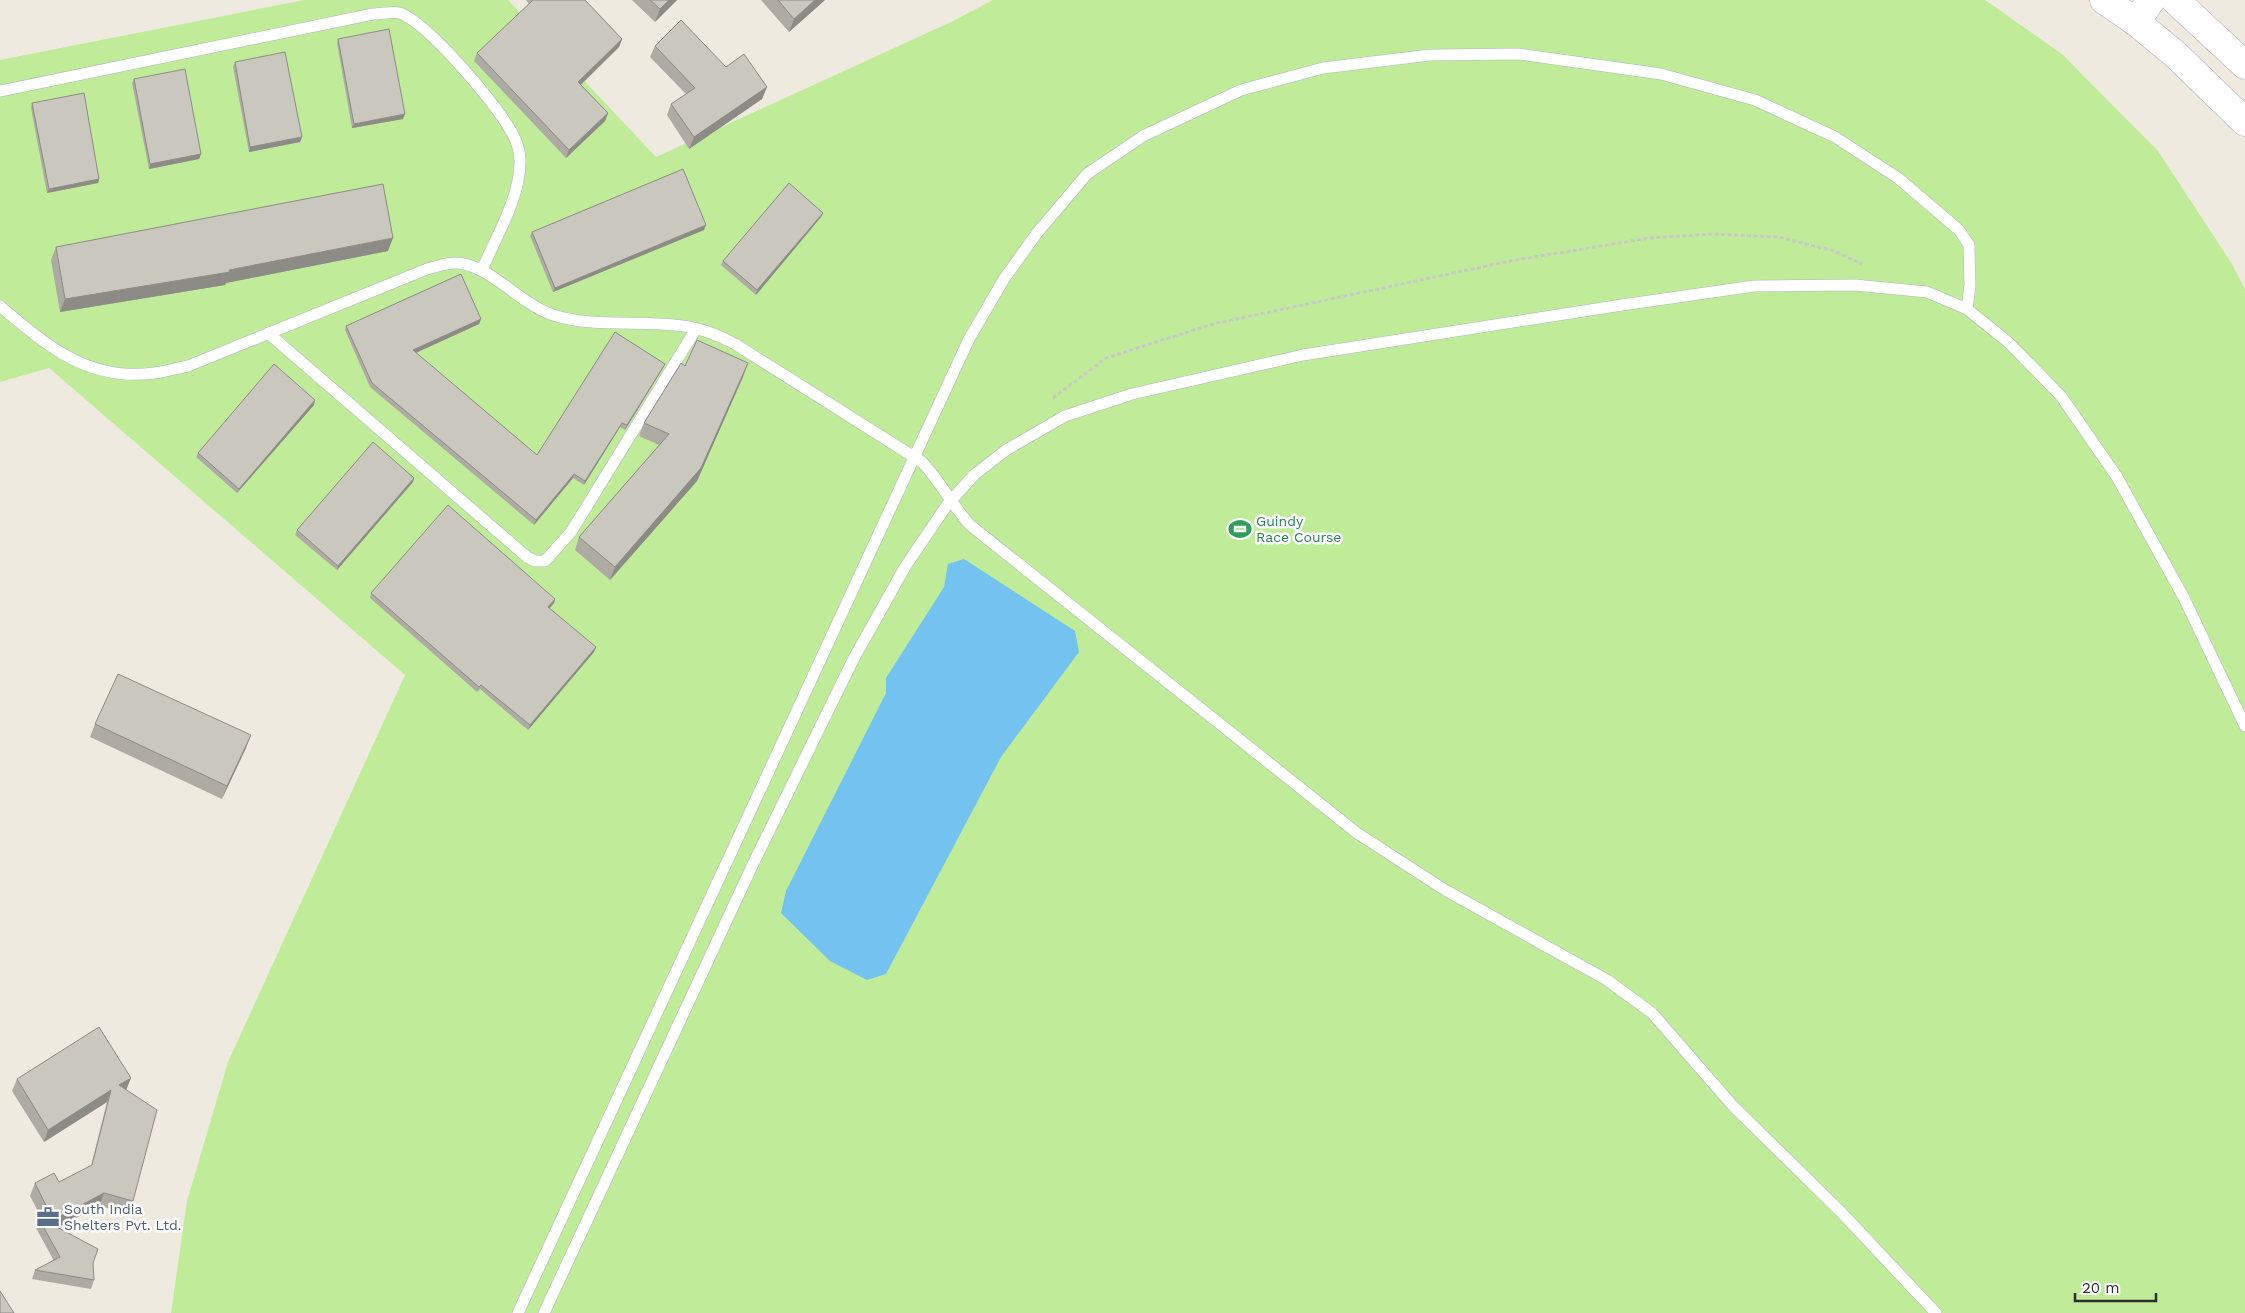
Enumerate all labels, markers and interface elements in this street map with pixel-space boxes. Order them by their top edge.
place label: Guindy Race Course [1256,513,1341,545]
sports icon: Guindy Race Course [1227,516,1253,542]
place label: South India Shelters Pvt. Ltd. [64,1201,182,1233]
office icon: South India Shelters Pvt. Ltd. [35,1204,61,1230]
scale bar [2075,1270,2156,1302]
text: 20 m [2082,1279,2120,1297]

